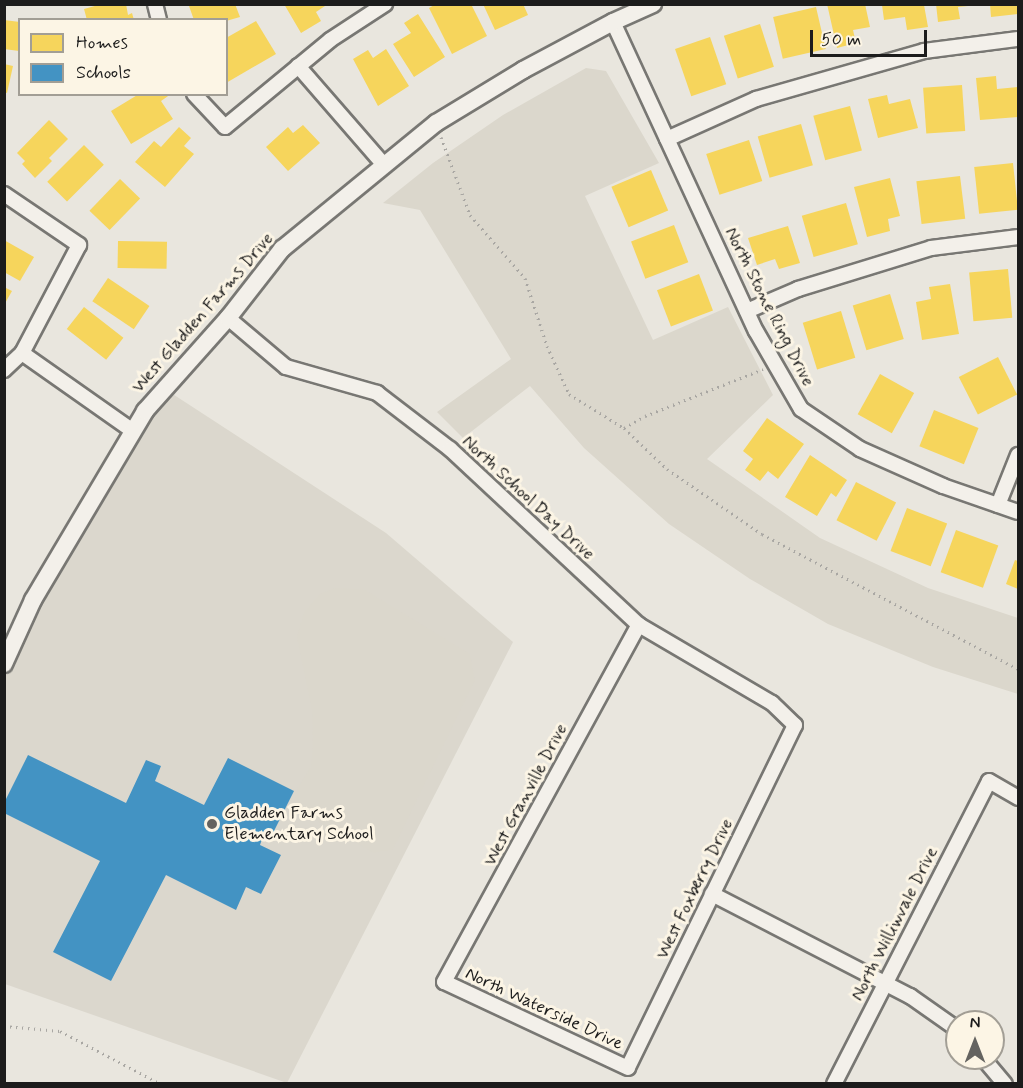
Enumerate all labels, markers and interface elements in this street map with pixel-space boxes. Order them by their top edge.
legend [18,18,228,96]
scale bar [813,18,930,56]
text: 50 m [821,28,861,52]
text: Homes [76,31,128,55]
text: Schools [76,61,131,85]
street label: North Stone Ring Drive [720,224,818,390]
street label: West Gladden Farms Drive [127,228,279,398]
street label: North School Day Drive [457,431,599,565]
street label: West Granville Drive [479,720,573,870]
place label: Gladden Farms Elementary School [224,803,374,846]
street label: West Foxberry Drive [652,815,738,963]
marker: Gladden Farms Elementary School [205,817,219,831]
street label: North Williwvale Drive [847,844,943,1004]
street label: North Waterside Drive [463,963,625,1055]
north arrow [945,1010,1005,1070]
text: N [970,1013,980,1034]

